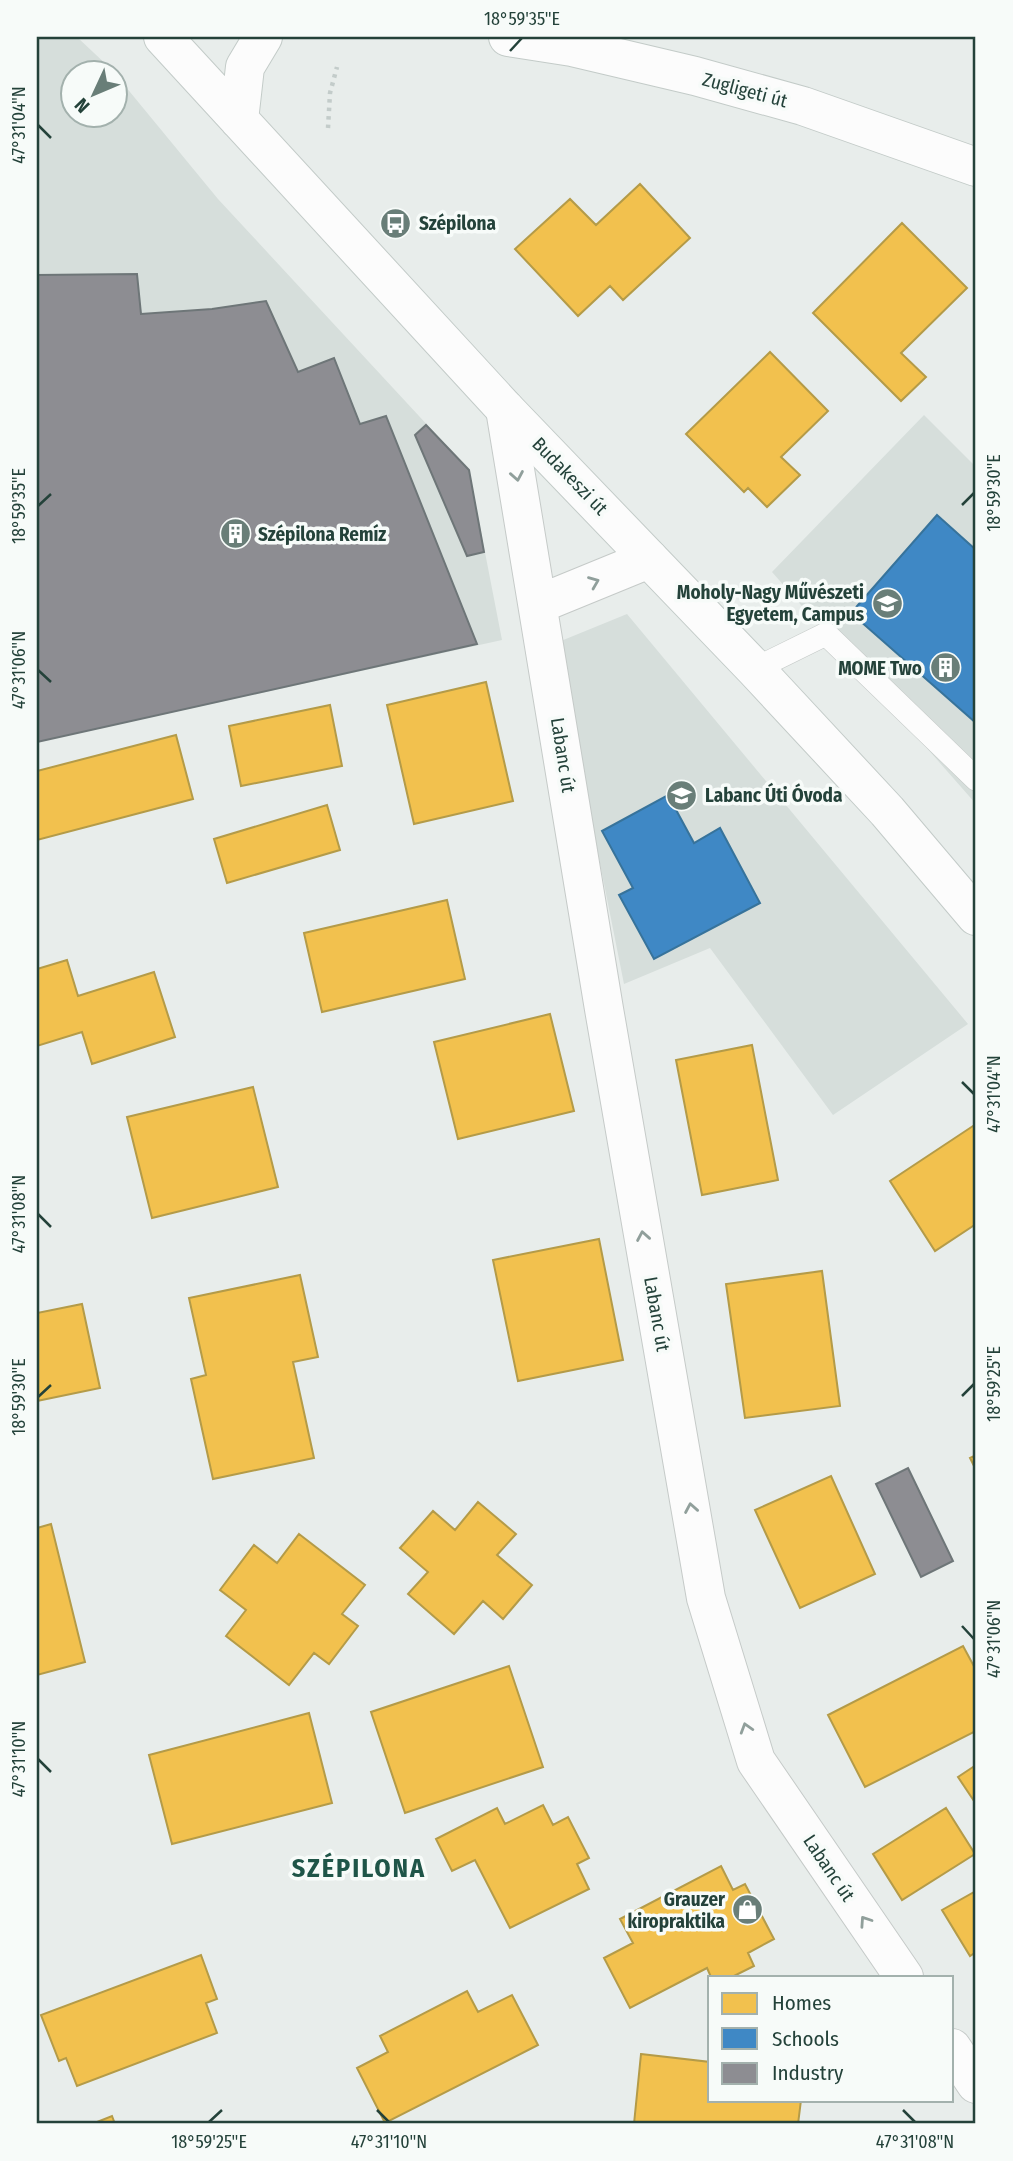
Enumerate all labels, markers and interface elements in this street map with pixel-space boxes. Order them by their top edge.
text: 18°59'35"E [484,8,560,30]
north arrow [60,60,130,130]
street label: Zugligeti út [700,68,791,113]
text: 47°31'04"N [8,86,30,164]
text: N [70,93,94,118]
bus stop icon: Szépilona [379,206,413,240]
place label: Szépilona [419,212,496,235]
street label: Budakeszi út [527,432,613,520]
text: 18°59'30"E [983,454,1005,532]
text: 18°59'35"E [8,468,30,544]
one-way arrow [509,470,524,482]
building icon: Szépilona Remíz [218,517,252,551]
place label: Szépilona Remíz [258,523,386,546]
one-way arrow [588,577,600,591]
place label: Moholy-Nagy Művészeti Egyetem, Campus [677,581,865,626]
school or university icon: Moholy-Nagy Művészeti Egyetem, Campus [870,586,904,620]
text: 47°31'06"N [8,631,30,709]
building icon: MOME Two [928,651,962,685]
place label: MOME Two [838,657,922,680]
street label: Labanc út [546,716,580,795]
school or university icon: Labanc Úti Óvoda [665,778,699,812]
place label: Labanc Úti Óvoda [705,782,842,807]
text: 47°31'04"N [983,1055,1005,1133]
text: 47°31'08"N [8,1175,30,1253]
one-way arrow [636,1230,651,1242]
street label: Labanc út [639,1275,675,1354]
text: 18°59'25"E [983,1346,1005,1422]
text: 18°59'30"E [8,1358,30,1436]
one-way arrow [684,1502,699,1514]
text: 47°31'06"N [983,1600,1005,1678]
text: 47°31'10"N [8,1721,30,1797]
one-way arrow [740,1723,755,1735]
street label: Labanc út [798,1830,860,1906]
district label: SZÉPILONA [292,1852,426,1884]
place label: Grauzer kiropraktika [628,1888,726,1933]
shop icon: Grauzer kiropraktika [731,1893,765,1927]
one-way arrow [861,1916,873,1929]
legend [708,1976,954,2102]
text: Homes [772,1990,831,2016]
text: Schools [772,2026,839,2052]
text: Industry [772,2060,844,2086]
text: 18°59'25"E [171,2131,247,2153]
text: 47°31'10"N [351,2131,427,2153]
text: 47°31'08"N [876,2131,954,2153]

